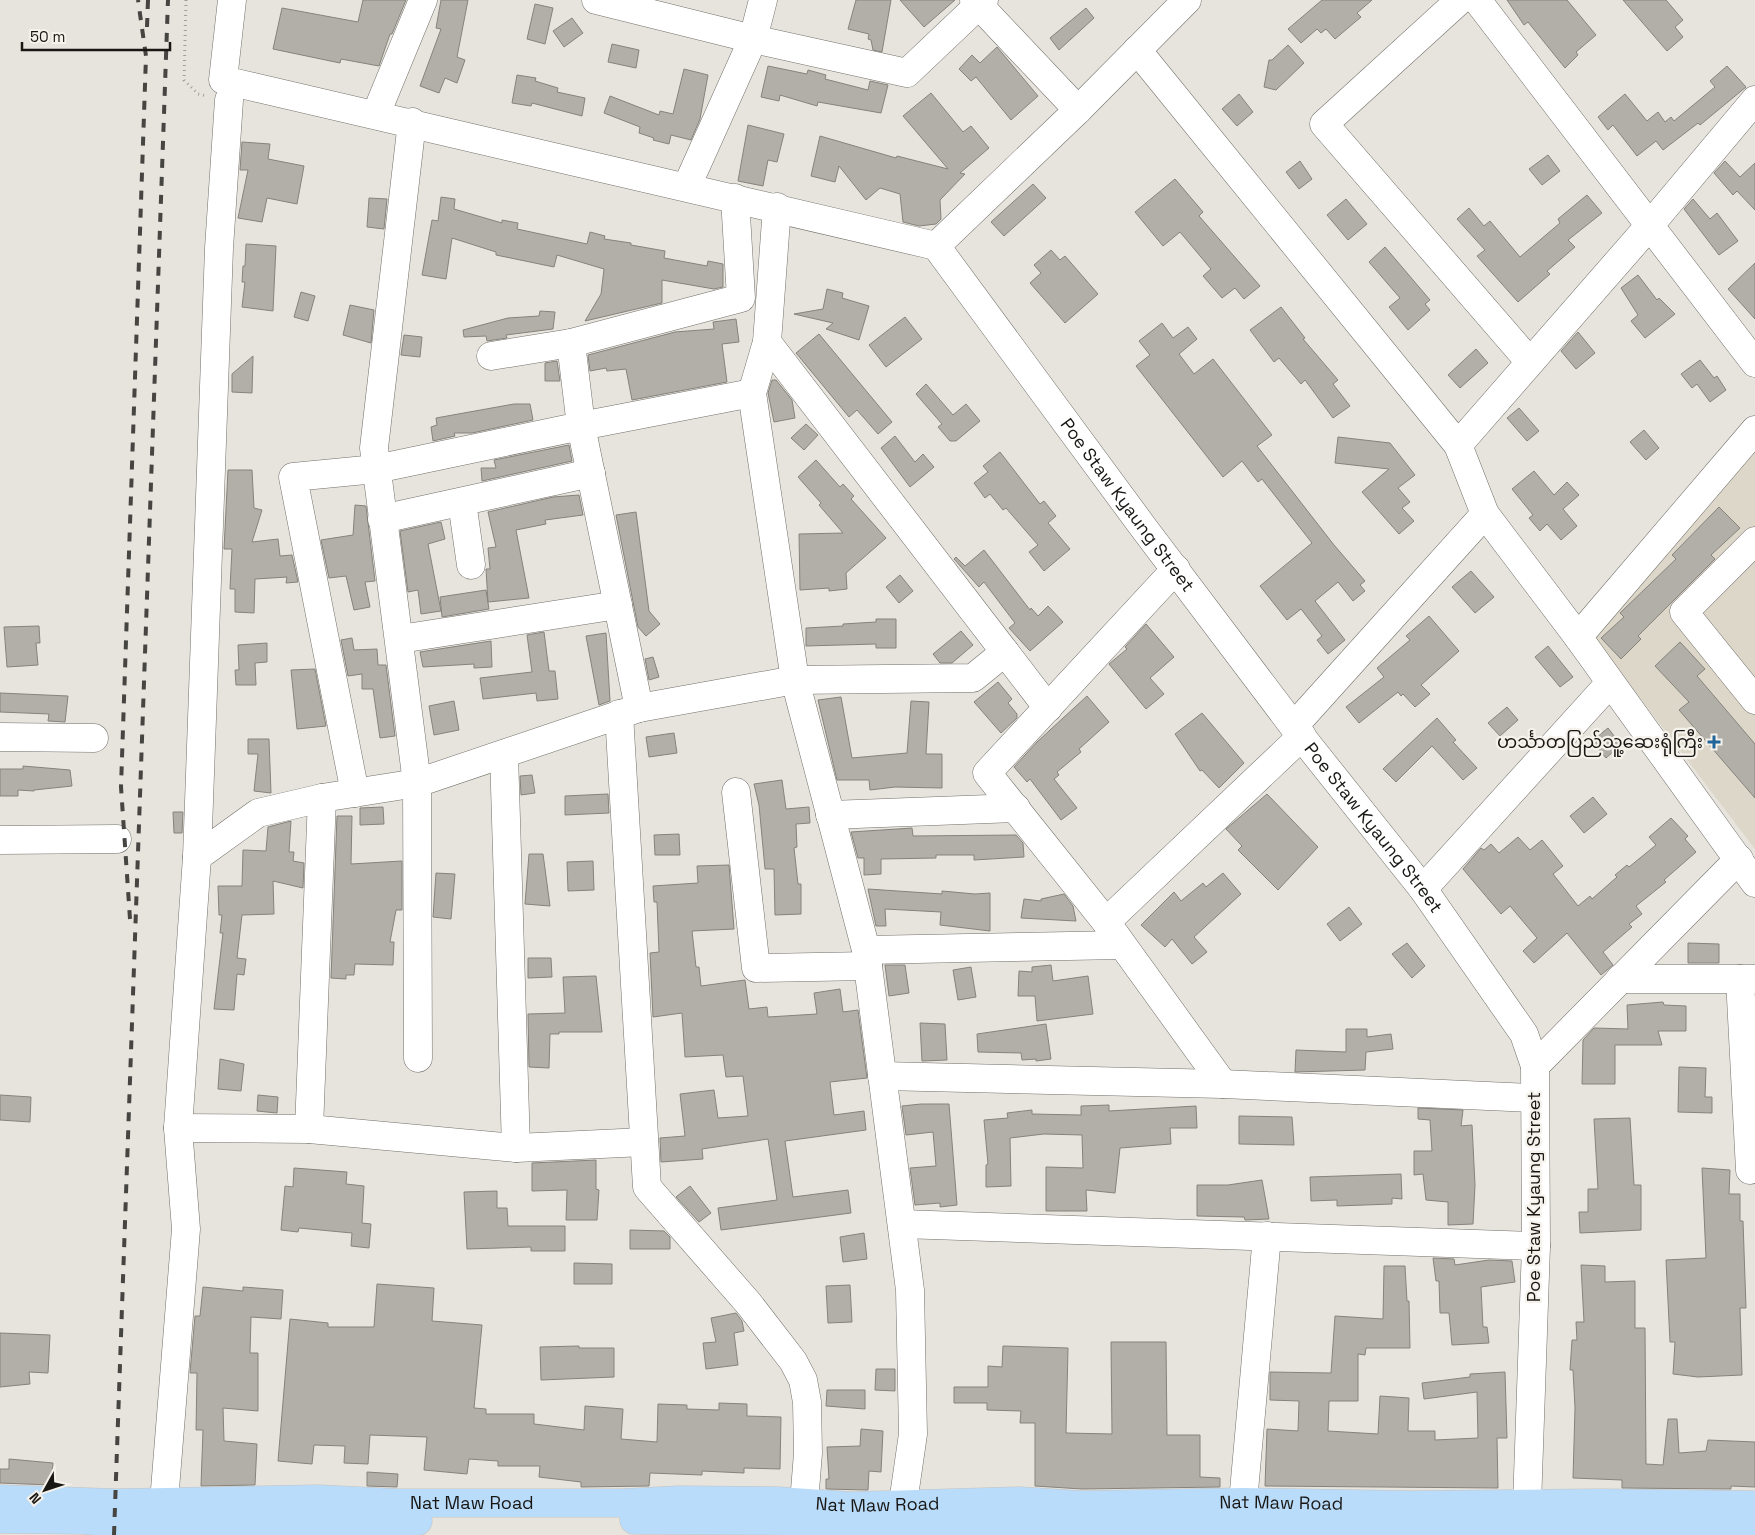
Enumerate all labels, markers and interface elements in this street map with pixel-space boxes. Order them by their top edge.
scale bar [22,20,170,52]
text: 50 m [30,27,65,46]
street label: Poe Staw Kyaung Street [1056,413,1200,596]
place label: ဟင်္သာတပြည်သူ့ဆေးရုံကြီး [1497,728,1703,757]
marker: ဟင်္သာတပြည်သူ့ဆေးရုံကြီး [1707,735,1721,749]
street label: Poe Staw Kyaung Street [1300,738,1448,917]
street label: Poe Staw Kyaung Street [1522,1092,1545,1302]
north arrow [20,1465,70,1515]
text: N [25,1489,45,1508]
street label: Nat Maw Road [1219,1490,1343,1515]
street label: Nat Maw Road [410,1491,534,1514]
street label: Nat Maw Road [815,1491,940,1517]

